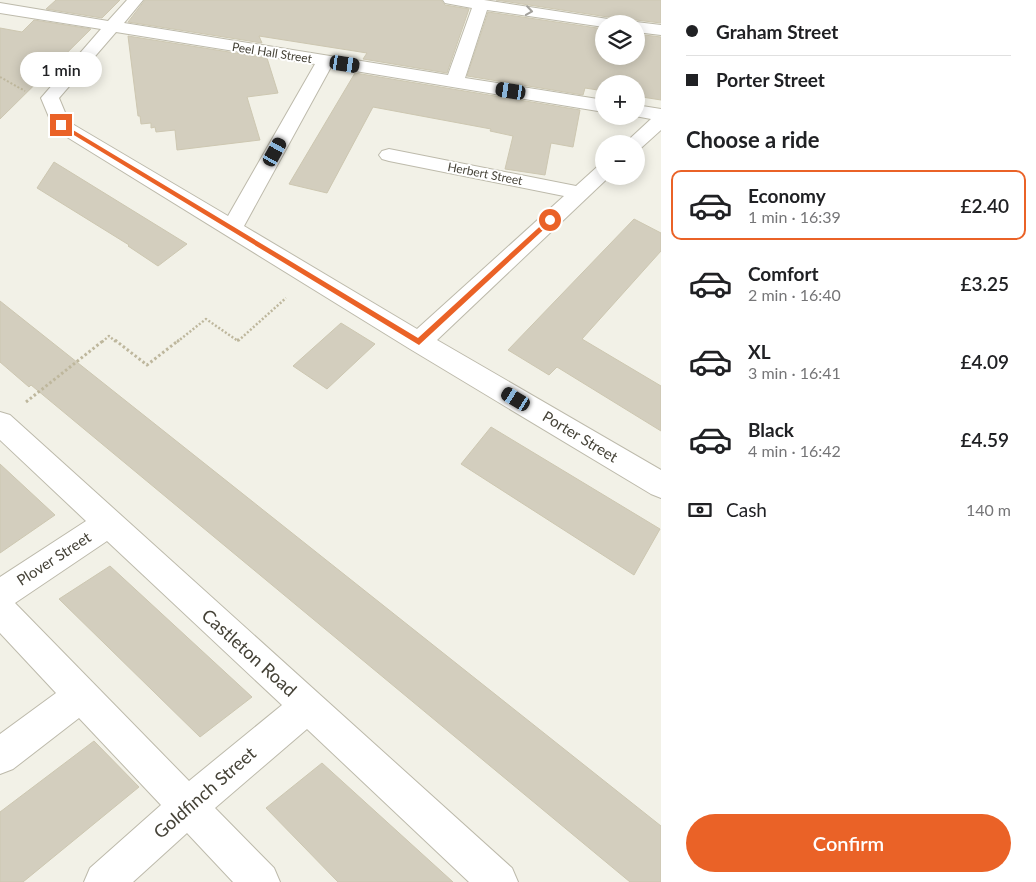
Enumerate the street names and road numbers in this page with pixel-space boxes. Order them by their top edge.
street label: Peel Hall Street [231,39,314,66]
street label: Herbert Street [446,159,525,188]
street label: Porter Street [540,407,622,466]
street label: Plover Street [13,527,94,589]
street label: Castleton Road [198,604,302,701]
street label: Goldfinch Street [149,741,260,843]

